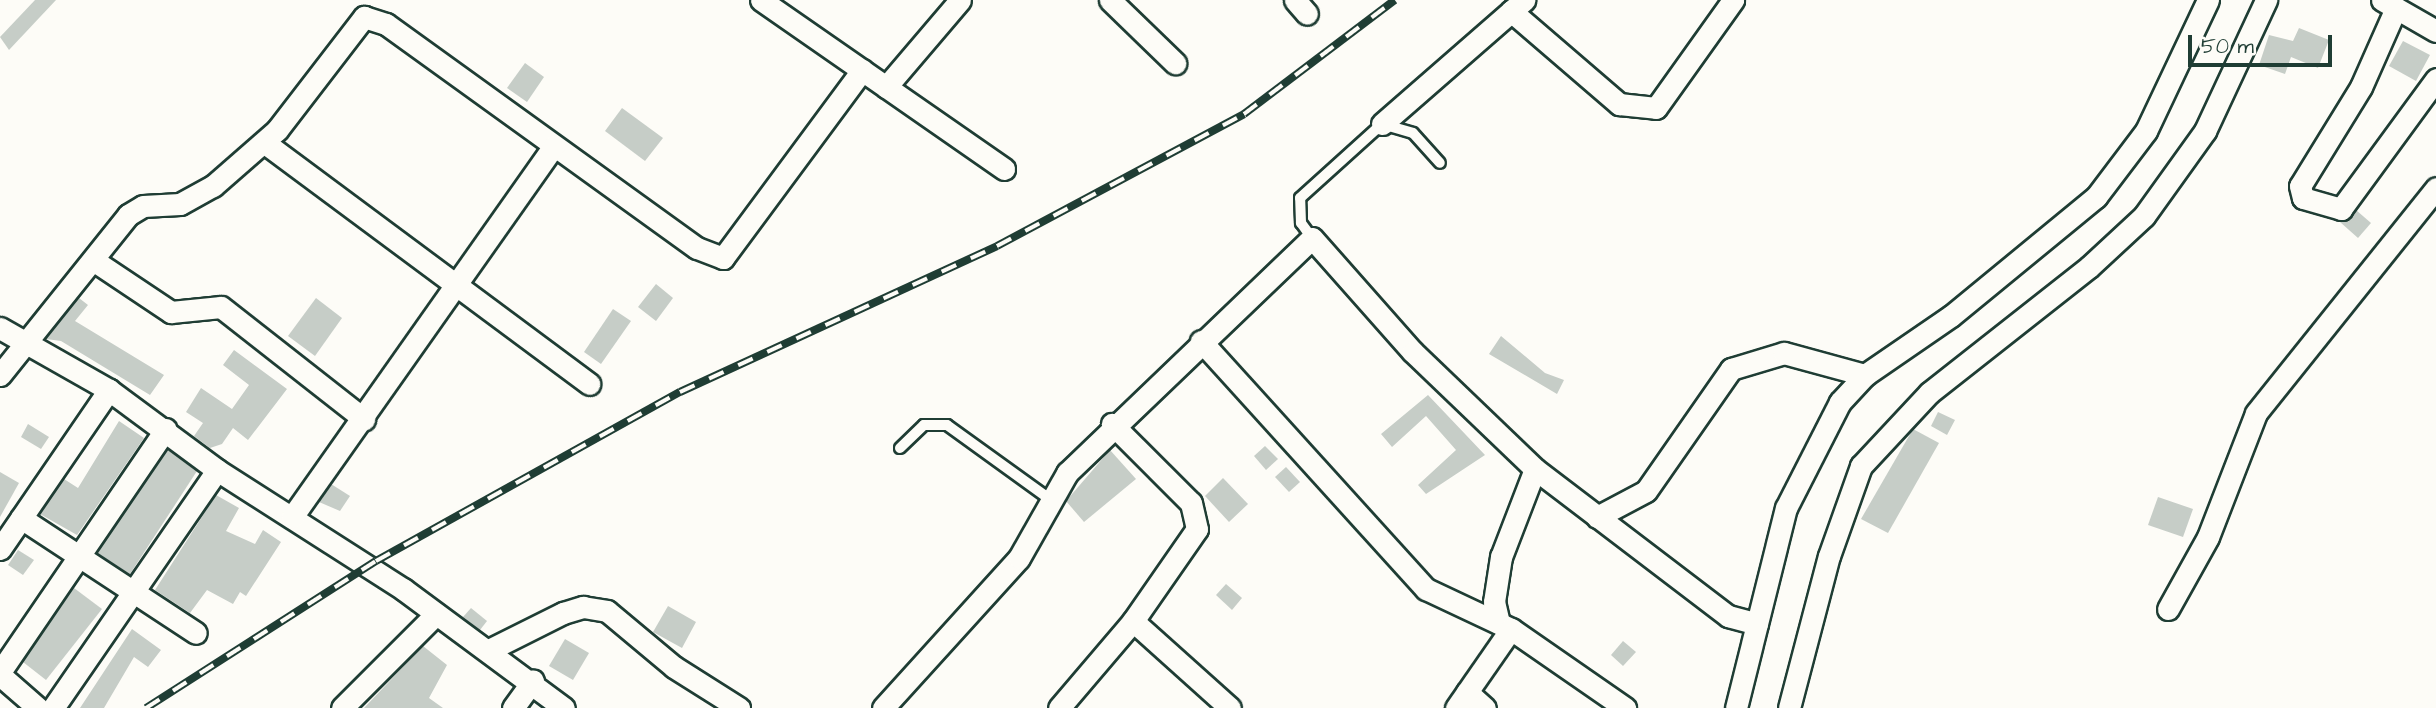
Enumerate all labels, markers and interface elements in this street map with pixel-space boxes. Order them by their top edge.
scale bar [2191,21,2334,65]
text: 50 m [2201,32,2254,61]

